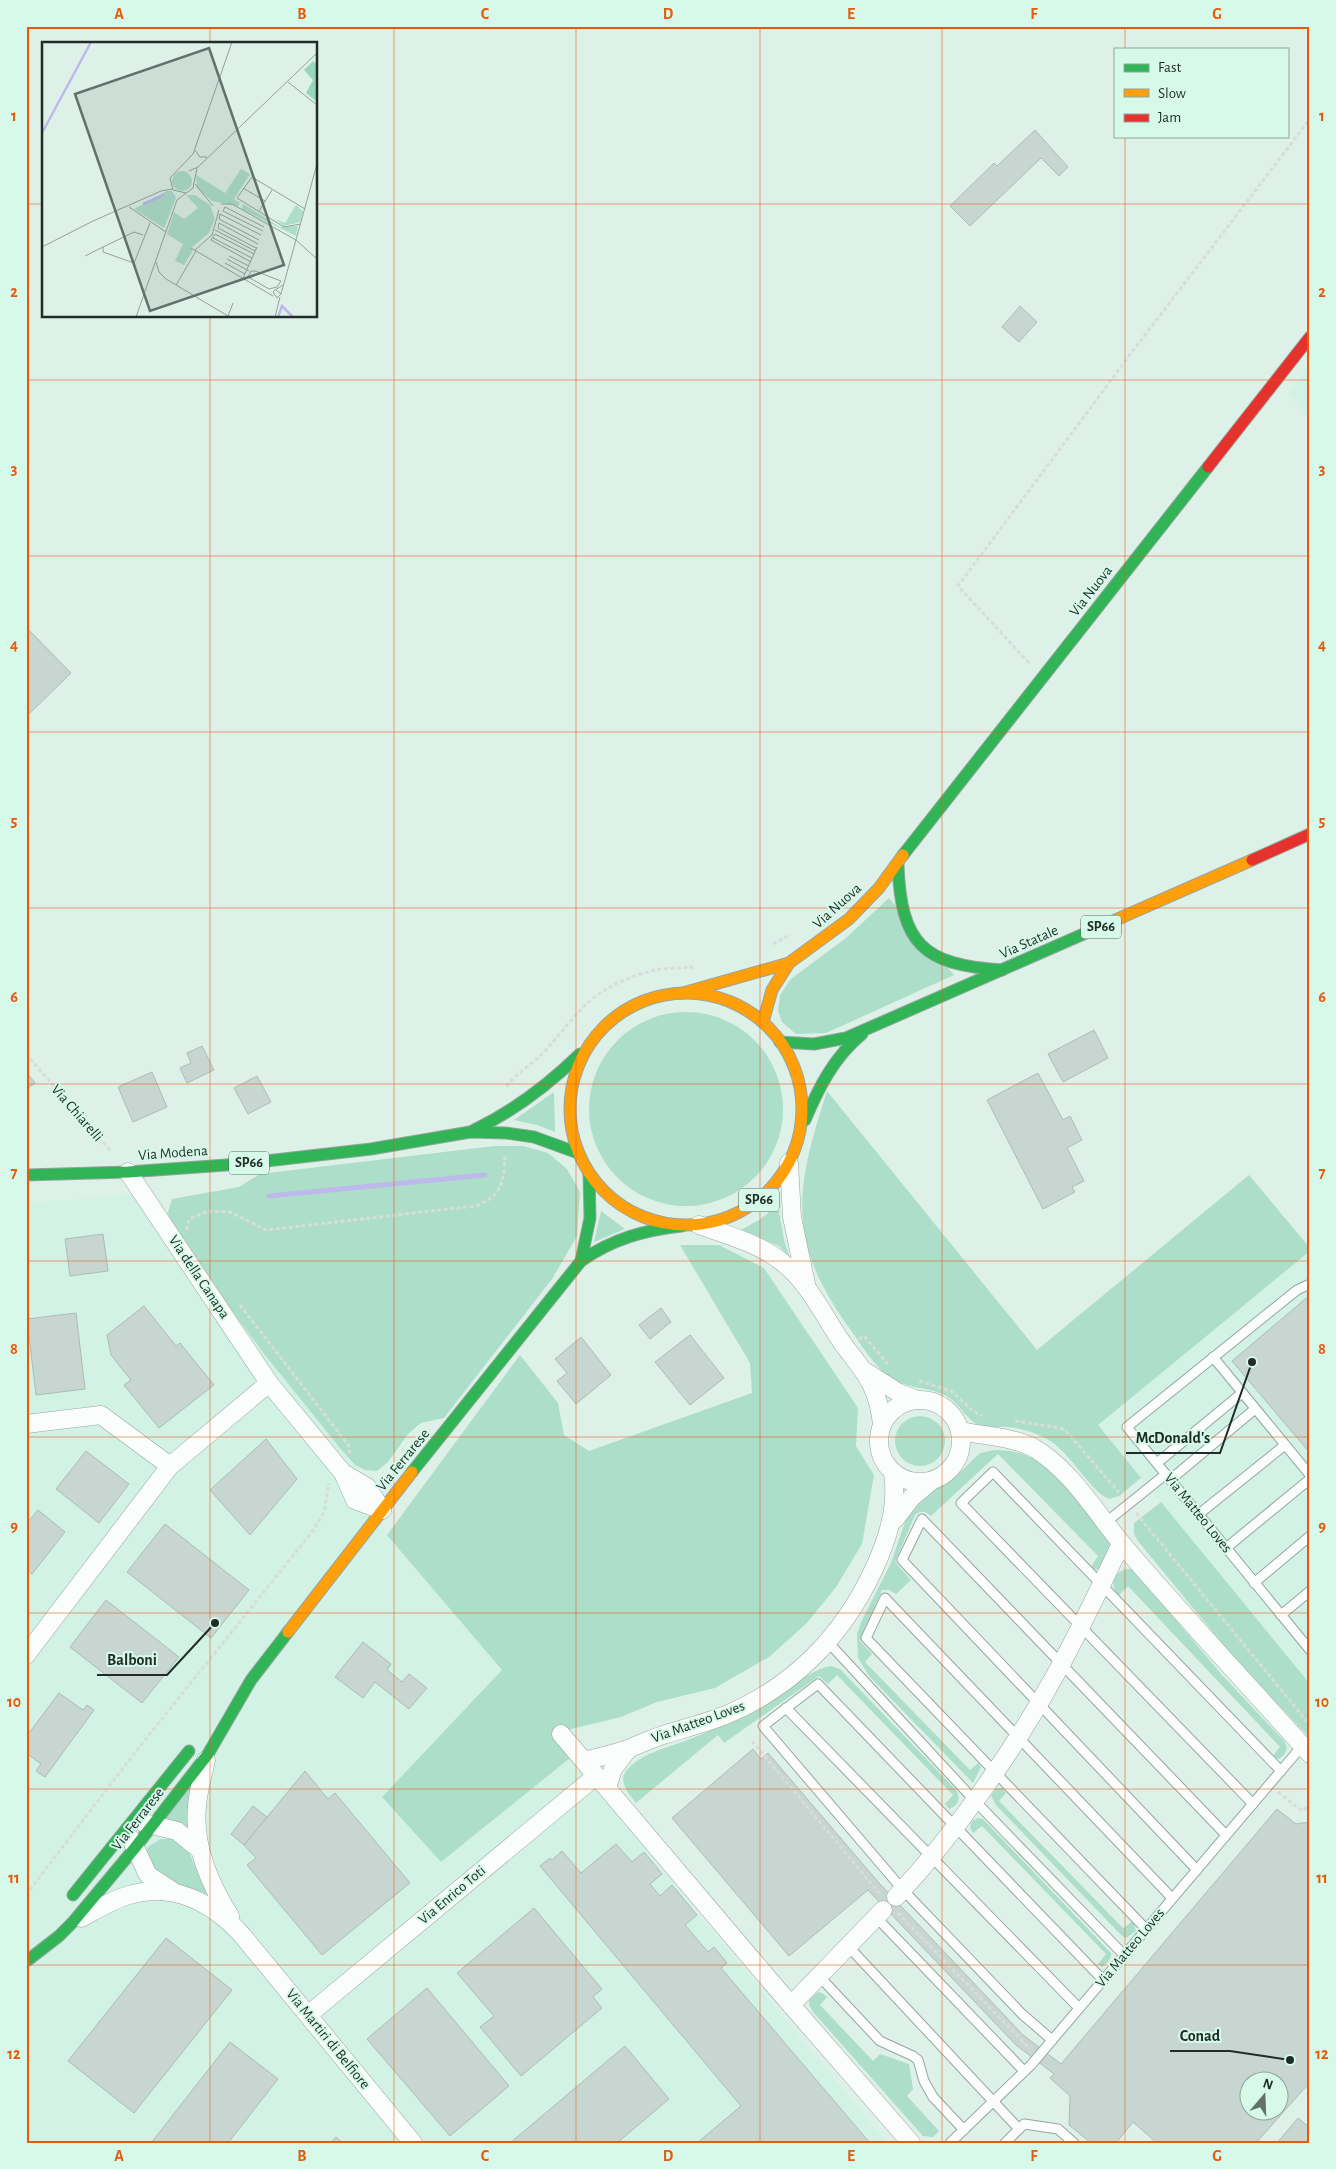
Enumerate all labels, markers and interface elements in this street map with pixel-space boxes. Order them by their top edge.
text: A [114,6,124,22]
text: B [297,6,307,22]
text: C [481,6,490,22]
text: D [663,6,674,22]
text: E [847,6,855,22]
text: F [1030,6,1038,22]
text: G [1212,6,1222,22]
inset map [42,42,318,318]
legend [1114,48,1288,138]
text: Fast [1158,60,1182,75]
text: Slow [1158,86,1186,101]
text: 1 [11,108,17,124]
text: 1 [1319,108,1325,124]
text: Jam [1158,110,1181,125]
text: 2 [10,284,18,300]
text: 2 [1318,284,1326,300]
text: 3 [11,461,18,477]
text: 3 [1319,461,1326,477]
street label: Via Nuova [1067,563,1115,619]
text: 4 [10,637,18,653]
text: 4 [1318,637,1326,653]
text: 5 [11,813,18,829]
text: 5 [1319,813,1326,829]
street label: Via Nuova [810,881,864,931]
road number: SP66 [1081,916,1121,939]
street label: Via Statale [997,922,1061,962]
text: 6 [10,989,18,1005]
text: 6 [1318,989,1326,1005]
street label: Via Chiarelli [48,1082,106,1144]
street label: Via Modena [138,1143,208,1163]
road number: SP66 [229,1152,269,1174]
text: 7 [11,1165,18,1181]
text: 7 [1319,1165,1326,1181]
road number: SP66 [739,1188,779,1212]
street label: Via della Canapa [166,1233,232,1321]
text: 8 [10,1341,18,1357]
text: 8 [1318,1341,1326,1357]
callout: McDonald's [1126,1422,1220,1453]
street label: Via Ferrarese [374,1426,432,1494]
text: McDonald's [1136,1430,1210,1446]
street label: Via Matteo Loves [1161,1470,1235,1556]
text: 9 [10,1518,18,1534]
text: 9 [1318,1518,1326,1534]
callout: Balboni [97,1644,167,1675]
text: Balboni [107,1652,157,1668]
text: 10 [7,1694,21,1710]
text: 10 [1315,1694,1329,1710]
street label: Via Matteo Loves [649,1698,747,1746]
street label: Via Ferrarese [109,1785,167,1853]
street label: Via Enrico Toti [416,1863,488,1927]
text: 11 [8,1870,20,1886]
text: 11 [1316,1870,1328,1886]
street label: Via Matteo Loves [1093,1906,1167,1990]
street label: Via Martiri di Belfiore [283,1986,373,2092]
callout: Conad [1170,2020,1230,2051]
text: Conad [1180,2028,1221,2044]
text: 12 [7,2046,21,2062]
text: 12 [1315,2046,1329,2062]
north arrow [1238,2072,1288,2122]
text: N [1261,2076,1275,2093]
text: A [114,2148,124,2164]
text: B [297,2148,307,2164]
text: C [481,2148,490,2164]
text: D [663,2148,674,2164]
text: E [847,2148,855,2164]
text: F [1030,2148,1038,2164]
text: G [1212,2148,1222,2164]

